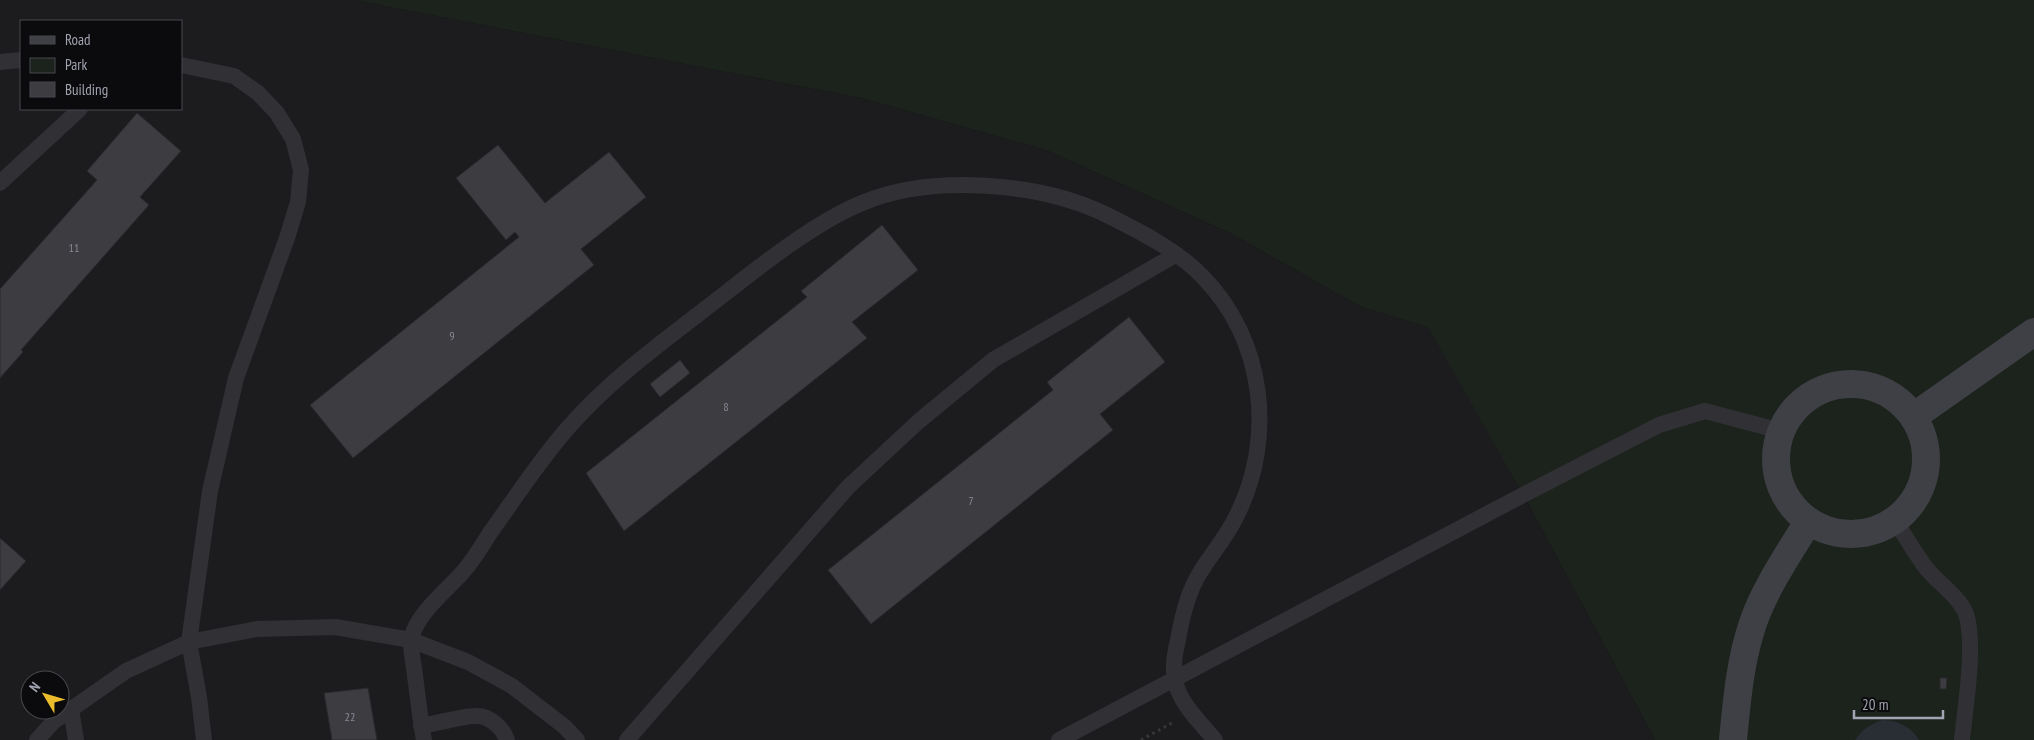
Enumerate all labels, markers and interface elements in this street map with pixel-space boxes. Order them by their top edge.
legend [20,20,182,110]
text: Road [65,30,91,49]
text: Park [65,55,87,74]
text: Building [65,80,108,99]
house number: 11 [69,240,79,255]
house number: 9 [449,328,455,343]
house number: 8 [723,399,729,414]
house number: 7 [968,493,974,508]
north arrow [20,670,70,720]
text: N [25,678,44,696]
scale bar [1854,688,1943,720]
text: 20 m [1862,695,1888,714]
house number: 22 [345,709,355,724]

